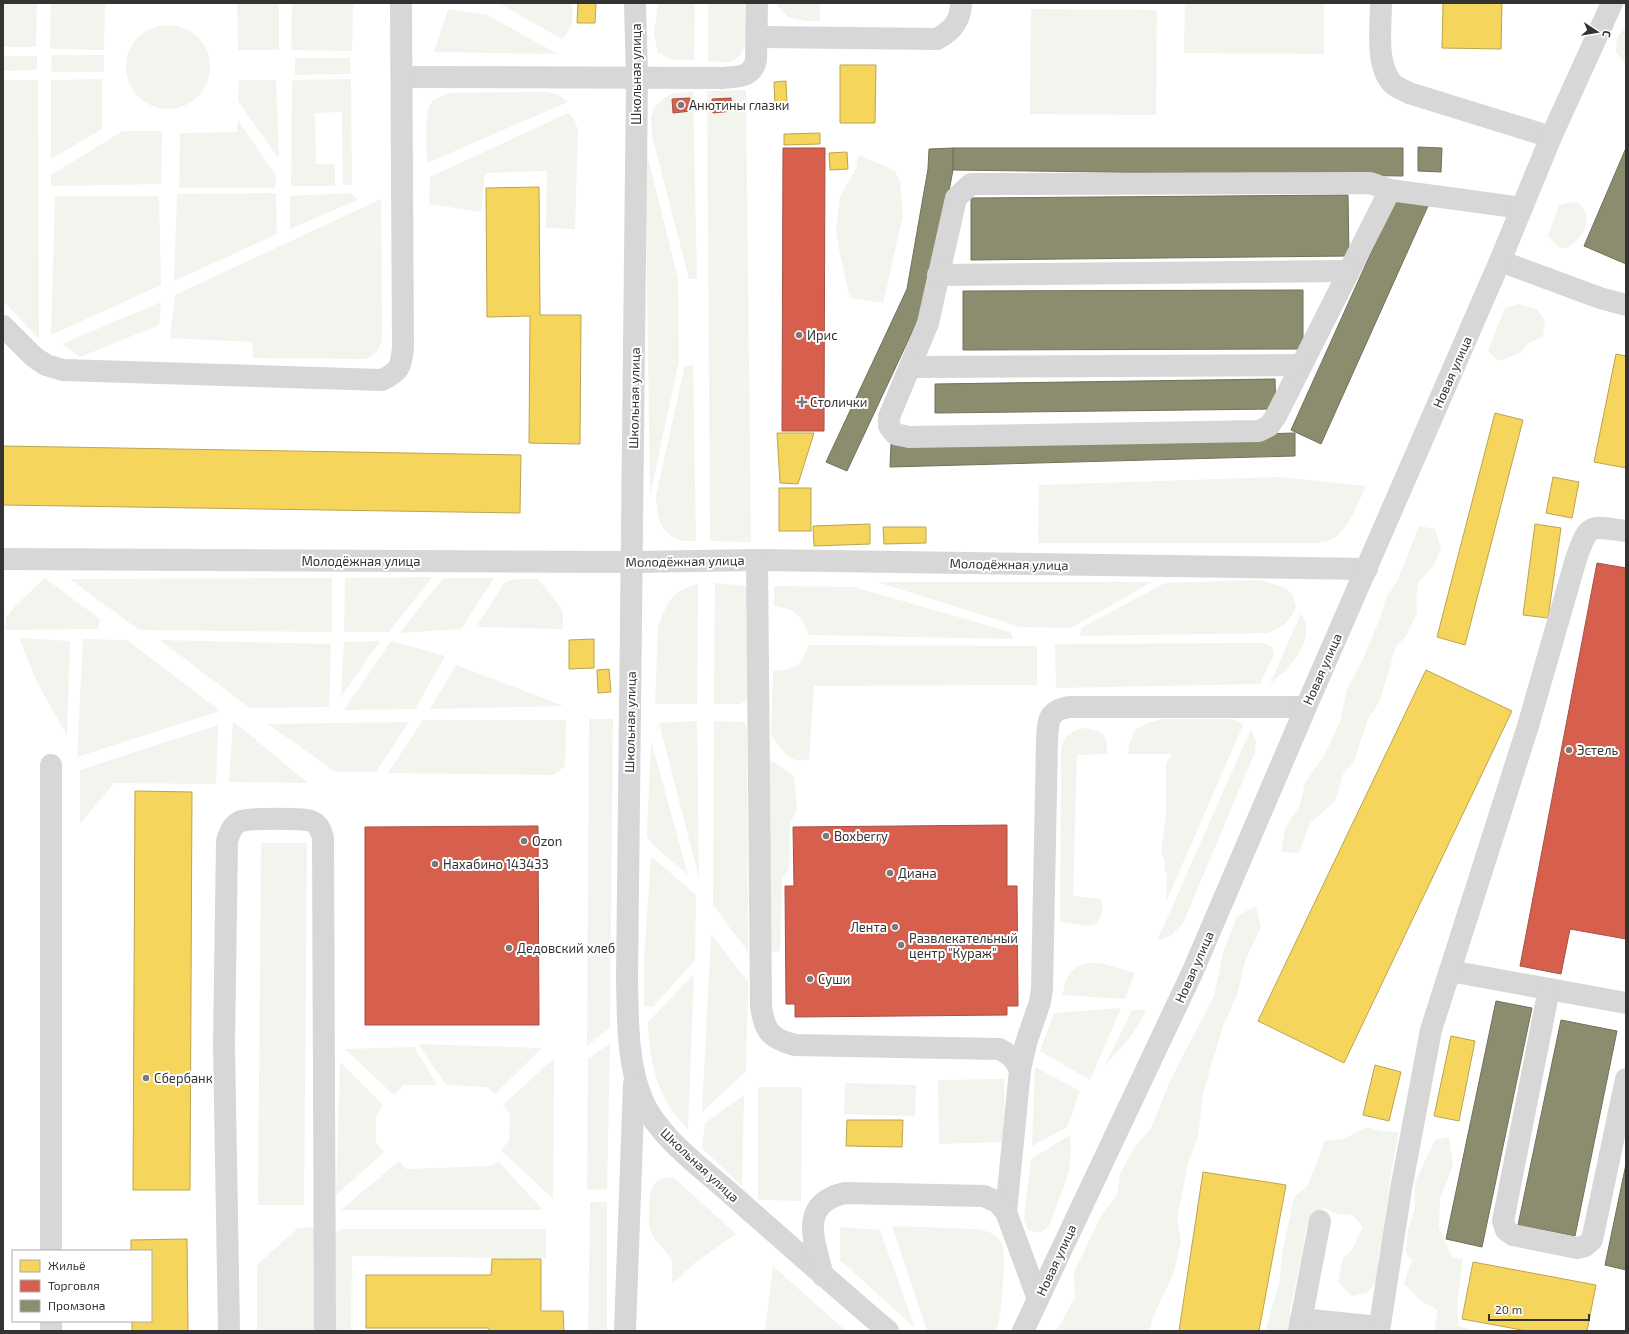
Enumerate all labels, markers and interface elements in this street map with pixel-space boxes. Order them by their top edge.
north arrow [1577,12,1617,52]
street label: Школьная улица [628,23,644,125]
text: С [1600,30,1614,39]
place label: Анютины глазки [689,97,790,113]
marker: Анютины глазки [676,100,686,110]
place label: Ирис [807,327,838,343]
marker: Ирис [794,330,804,340]
street label: Новая улица [1429,334,1475,410]
street label: Школьная улица [625,347,643,449]
place label: Столички [810,394,867,410]
marker: Столички [797,397,807,407]
street label: Молодёжная улица [625,552,745,570]
street label: Молодёжная улица [301,553,421,569]
street label: Молодёжная улица [949,555,1069,573]
street label: Новая улица [1299,631,1345,707]
street label: Школьная улица [621,671,639,773]
place label: Эстель [1577,742,1618,758]
marker: Эстель [1564,745,1574,755]
place label: Boxberry [834,828,888,844]
marker: Boxberry [821,831,831,841]
place label: Ozon [532,833,562,849]
marker: Ozon [519,836,529,846]
place label: Нахабино 143433 [443,856,549,872]
marker: Нахабино 143433 [430,859,440,869]
place label: Диана [898,865,937,881]
marker: Диана [885,868,895,878]
place label: Лента [850,919,887,935]
marker: Лента [890,922,900,932]
street label: Новая улица [1171,929,1217,1005]
place label: Развлекательный центр "Кураж" [909,930,1018,961]
place label: Дедовский хлеб [517,940,615,956]
marker: Развлекательный центр "Кураж" [896,940,906,950]
marker: Дедовский хлеб [504,943,514,953]
place label: Суши [818,971,850,987]
marker: Суши [805,974,815,984]
place label: Сбербанк [154,1070,213,1086]
marker: Сбербанк [141,1073,151,1083]
street label: Школьная улица [657,1125,743,1205]
street label: Новая улица [1033,1222,1079,1298]
legend [12,1250,152,1322]
text: Жильё [48,1258,85,1272]
text: Торговля [48,1278,100,1292]
scale bar [1489,1296,1589,1322]
text: Промзона [48,1298,105,1312]
text: 20 m [1495,1302,1522,1316]

